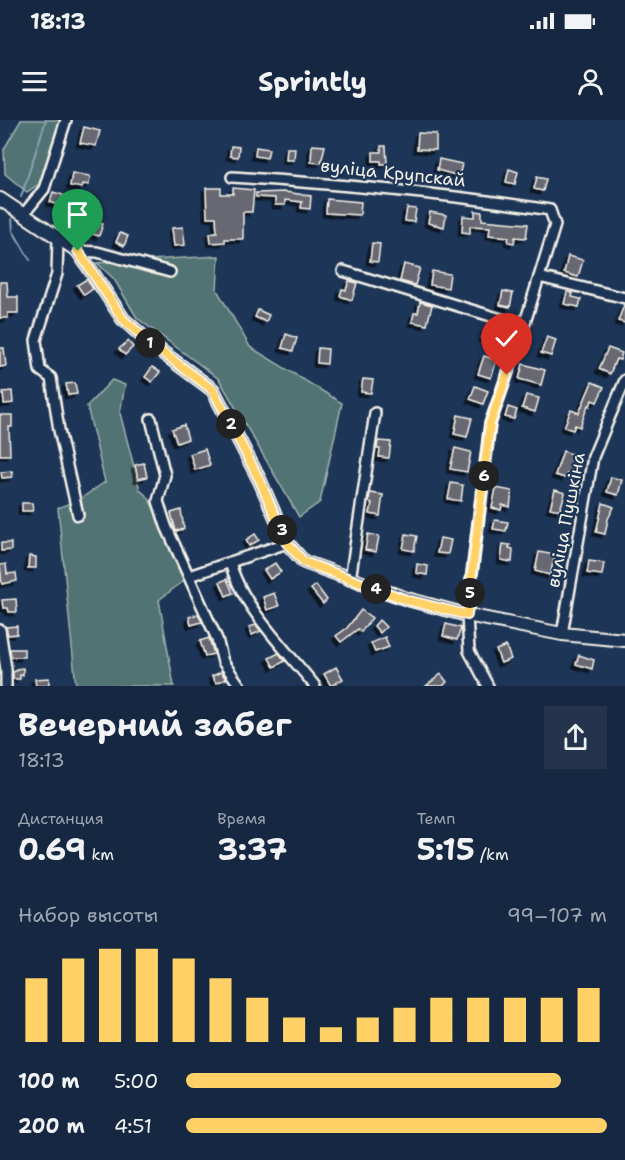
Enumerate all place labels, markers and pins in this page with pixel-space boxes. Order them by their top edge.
pin [52,189,103,251]
pin [481,313,532,375]
pin: 1 [135,328,165,358]
pin: 2 [216,409,246,439]
pin: 6 [469,461,499,491]
pin: 3 [267,515,297,545]
pin: 4 [361,574,391,604]
pin: 5 [455,578,485,608]

